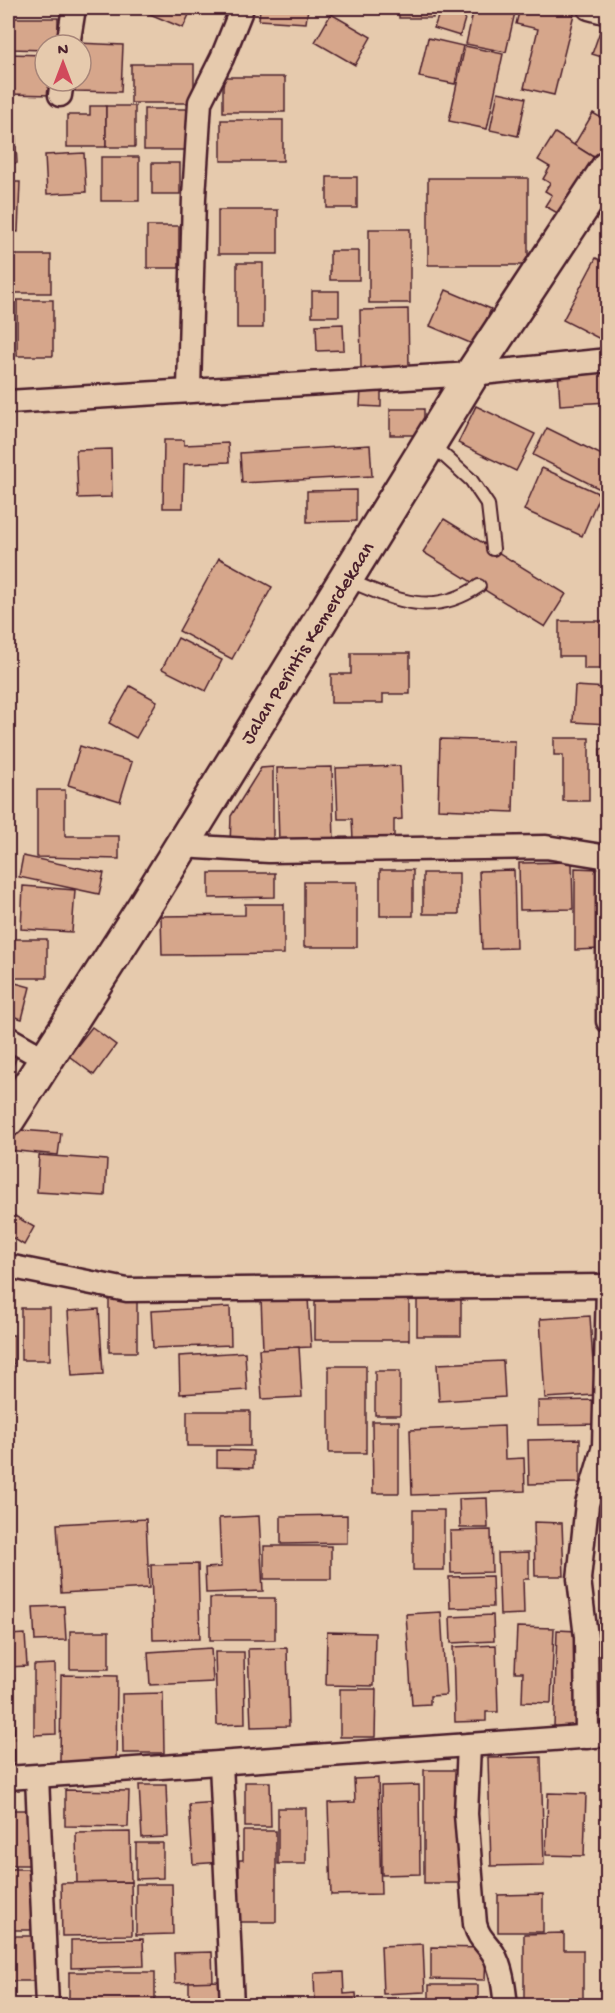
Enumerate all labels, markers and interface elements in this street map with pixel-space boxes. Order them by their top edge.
north arrow [33,33,93,93]
text: N [58,42,69,61]
street label: Jalan Perintis Kemerdekaan [237,538,381,749]

